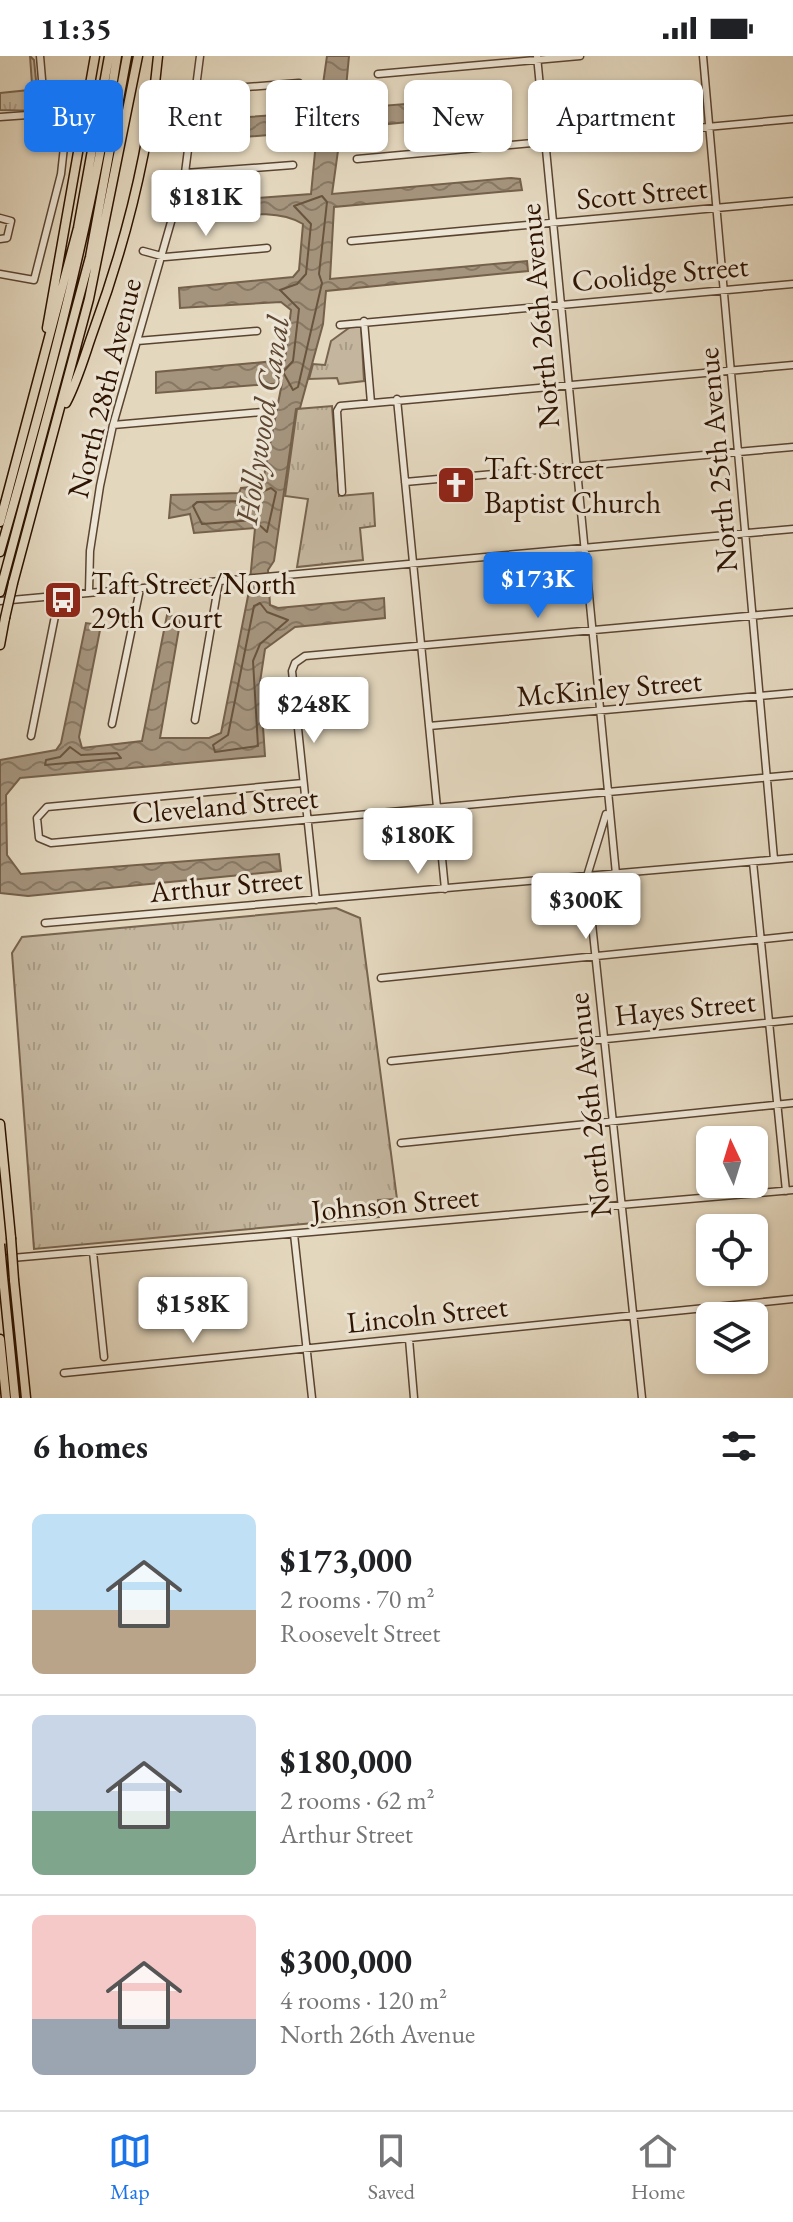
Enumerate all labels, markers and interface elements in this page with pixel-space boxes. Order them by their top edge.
text: 11:35 [40,9,112,48]
chip: Buy [24,80,123,152]
chip: Rent [139,80,250,152]
chip: Filters [266,80,388,152]
chip: New [404,80,512,152]
chip: Apartment [528,80,703,152]
street label: Scott Street [575,168,710,218]
pin: $181K [150,170,262,238]
text: $181K [169,179,243,213]
street label: North 26th Avenue [510,202,568,430]
street label: Coolidge Street [570,246,750,300]
street label: North 28th Avenue [58,274,150,502]
water label: Hollywood Canal [225,312,299,528]
street label: North 25th Avenue [688,346,746,574]
place label: Taft Street Baptist Church [484,449,661,522]
church icon: Taft Street Baptist Church [435,464,477,506]
pin: $173K [482,552,594,620]
text: $173K [501,561,575,595]
place label: Taft Street/North 29th Court [91,564,296,637]
bus stop icon: Taft Street/North 29th Court [42,579,84,621]
street label: McKinley Street [515,660,704,716]
pin: $248K [258,677,370,745]
text: $248K [277,686,351,720]
street label: Cleveland Street [130,777,320,833]
pin: $180K [362,808,474,876]
text: $180K [381,817,455,851]
street label: Arthur Street [147,859,305,911]
pin: $300K [530,873,642,941]
text: $300K [549,882,623,916]
street label: Hayes Street [613,981,758,1035]
street label: North 26th Avenue [558,991,620,1219]
north arrow [696,1126,768,1198]
map controls [696,1126,768,1374]
street label: Johnson Street [307,1176,481,1230]
button: locate [696,1214,768,1286]
pin: $158K [137,1277,249,1345]
text: $158K [156,1286,230,1320]
street label: Lincoln Street [345,1286,510,1342]
button: layers [696,1302,768,1374]
text: 6 homes [32,1424,148,1468]
icon: filters [717,1424,761,1468]
text: $173,000 [280,1538,412,1582]
icon: home [96,1546,192,1642]
text: 2 rooms · 70 m² [280,1582,435,1616]
text: Roosevelt Street [280,1616,440,1650]
text: $180,000 [280,1739,412,1783]
icon: home [96,1747,192,1843]
text: 2 rooms · 62 m² [280,1783,435,1817]
text: Arthur Street [280,1817,413,1851]
text: $300,000 [280,1939,412,1983]
icon: home [96,1947,192,2043]
text: 4 rooms · 120 m² [280,1983,447,2017]
text: North 26th Avenue [280,2017,475,2051]
tab: Map [108,2129,152,2206]
tab: Saved [368,2129,415,2206]
tab: Home [631,2129,685,2206]

